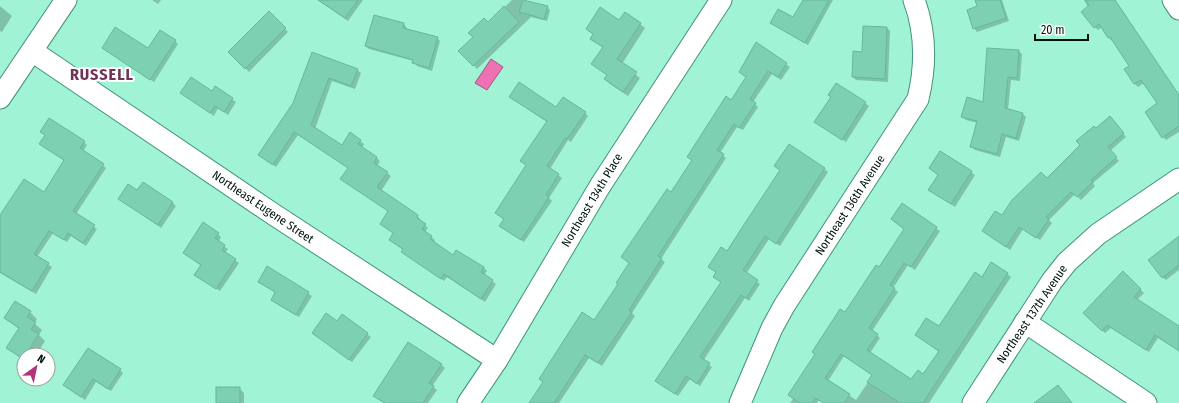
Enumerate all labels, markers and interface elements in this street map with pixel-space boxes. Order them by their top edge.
scale bar [1035,16,1088,42]
text: 20 m [1041,23,1065,37]
district label: RUSSELL [70,65,134,84]
street label: Northeast 134th Place [559,151,625,249]
street label: Northeast 136th Avenue [812,152,888,258]
street label: Northeast Eugene Street [210,168,316,246]
street label: Northeast 137th Avenue [994,262,1070,366]
north arrow [16,347,56,387]
text: N [35,352,47,366]

